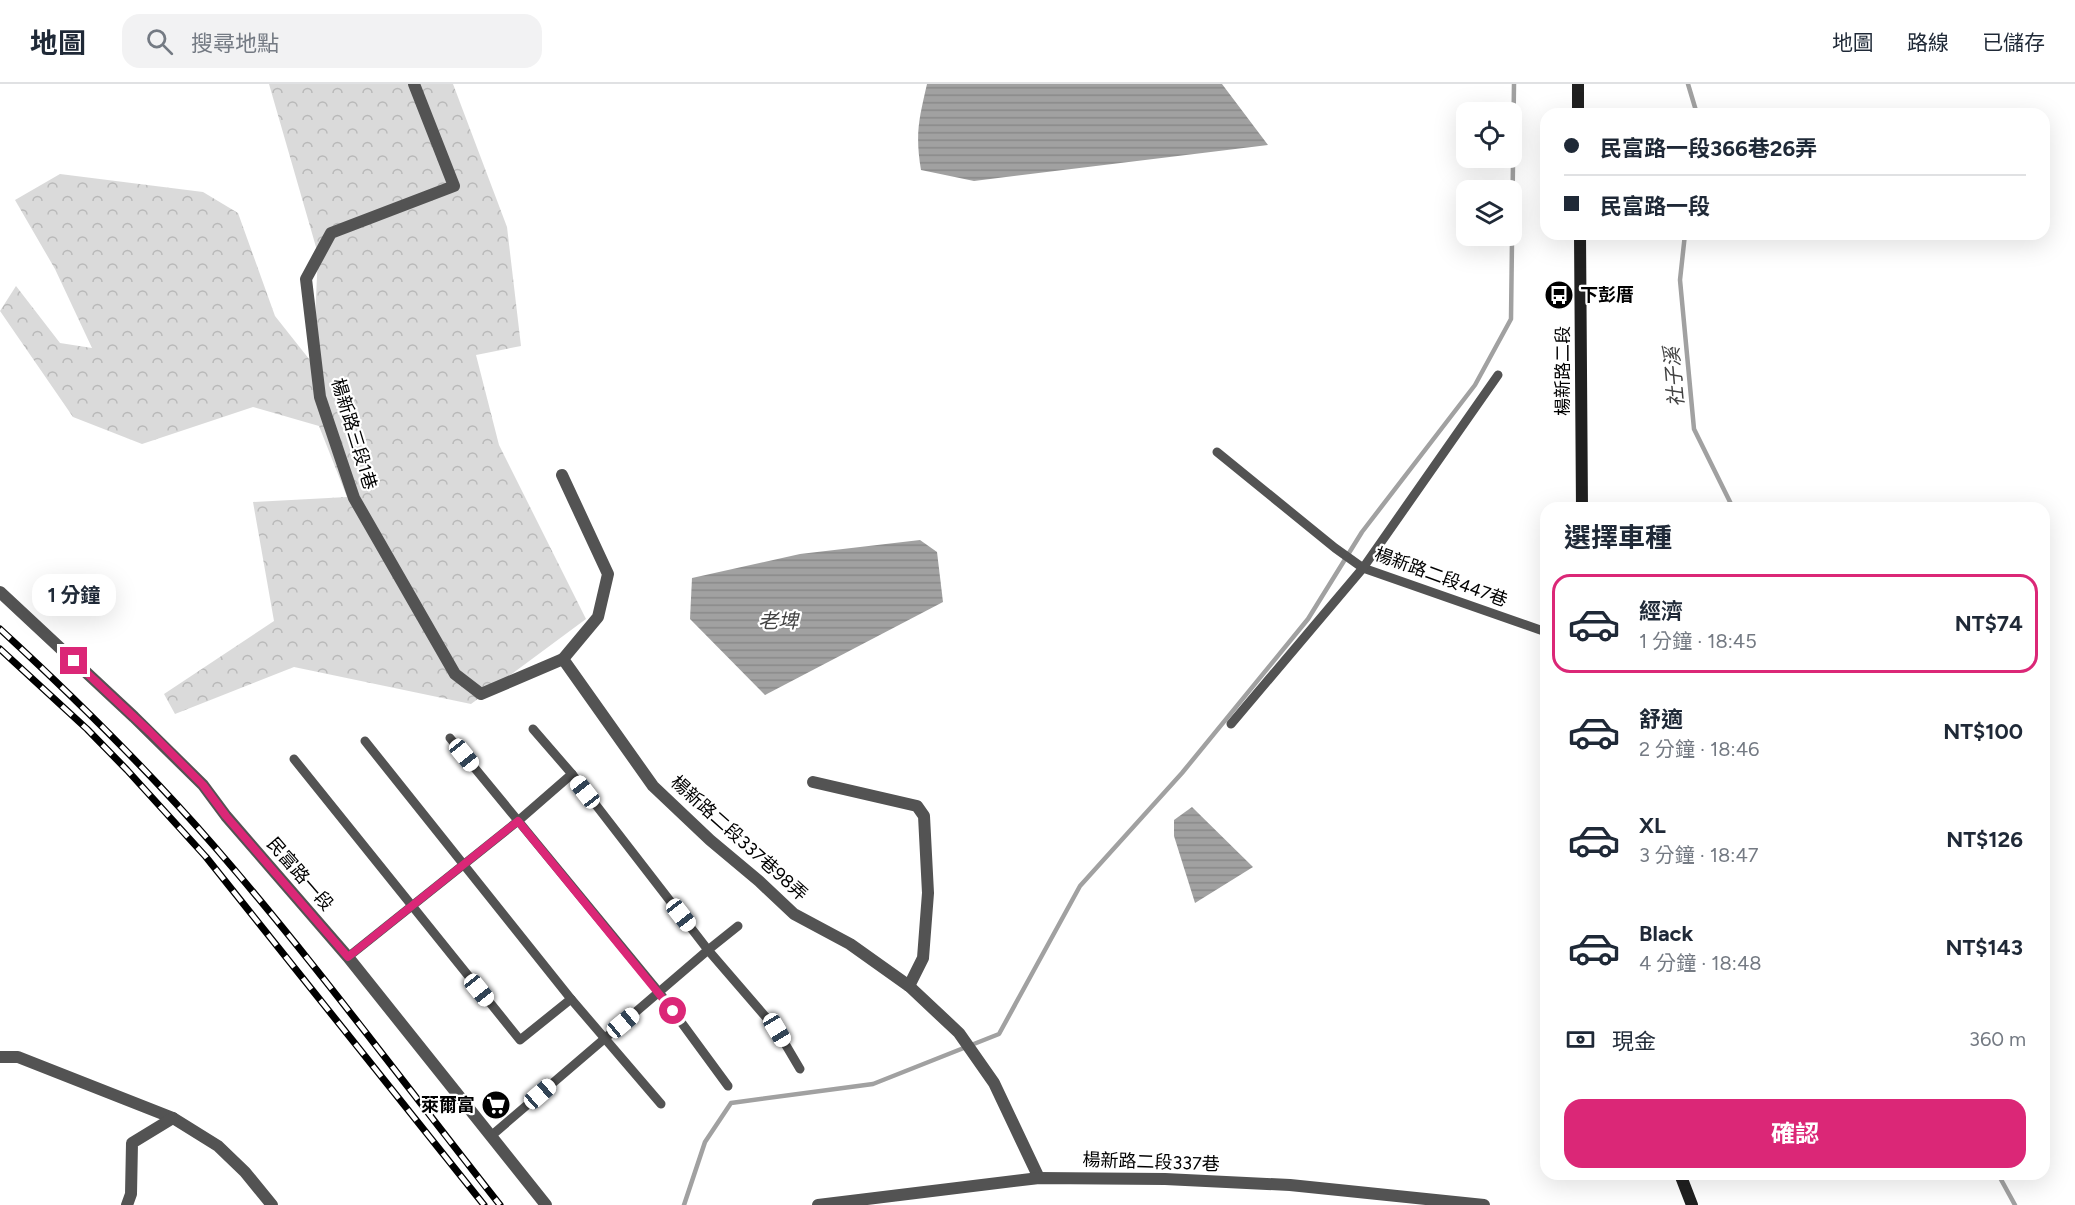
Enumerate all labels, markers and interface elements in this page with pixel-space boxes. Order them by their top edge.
search box [122,14,542,68]
icon: search [143,25,176,58]
text: 地圖 [30,26,86,60]
text: 搜尋地點 [191,30,279,57]
text: 地圖 [1832,30,1874,55]
text: 路線 [1907,30,1949,55]
text: 已儲存 [1982,30,2045,55]
map controls [1456,102,1522,246]
button: locate [1456,102,1522,168]
text: 民富路一段366巷26弄 [1600,135,1817,162]
button: layers [1456,180,1522,246]
text: 民富路一段 [1600,193,1710,220]
bus stop icon: 下彭厝 [1543,279,1575,311]
place label: 下彭厝 [1580,284,1634,306]
street label: 楊新路二段 [1552,326,1574,416]
water label: 社子溪 [1659,343,1689,408]
street label: 楊新路三段1巷 [327,376,381,492]
text: 選擇車種 [1564,521,1672,554]
street label: 楊新路二段447巷 [1371,543,1511,611]
callout: 1 分鐘 [32,574,116,616]
text: 1 分鐘 [47,583,101,607]
icon: car [1567,597,1621,651]
text: 經濟 [1639,598,1683,625]
water label: 老埤 [758,609,800,633]
text: NT$74 [1955,610,2023,637]
text: 1 分鐘 · 18:45 [1639,629,1757,653]
route end [60,647,87,674]
icon: car [1567,705,1621,759]
text: 舒適 [1639,706,1683,733]
text: NT$100 [1943,718,2023,745]
car [446,735,482,775]
text: 2 分鐘 · 18:46 [1639,737,1759,761]
street label: 楊新路二段337巷98弄 [666,771,812,905]
car [567,772,603,812]
text: XL [1639,812,1666,839]
icon: car [1567,813,1621,867]
text: NT$126 [1946,826,2023,853]
street label: 民富路一段 [262,833,338,915]
text: 3 分鐘 · 18:47 [1639,843,1759,867]
car [663,895,699,935]
text: Black [1639,920,1693,947]
icon: car [1567,921,1621,975]
text: NT$143 [1946,934,2023,961]
text: 4 分鐘 · 18:48 [1639,951,1762,975]
car [461,970,497,1010]
route start [659,997,686,1024]
car [603,1005,643,1041]
car [760,1010,794,1050]
icon: cash [1564,1023,1597,1056]
text: 360 m [1969,1027,2026,1051]
text: 現金 [1612,1028,1656,1055]
car [521,1075,559,1113]
supermarket icon: 萊爾富 [480,1089,512,1121]
place label: 萊爾富 [421,1094,475,1116]
button: 確認 [1564,1099,2026,1168]
street label: 楊新路二段337巷 [1082,1149,1220,1175]

